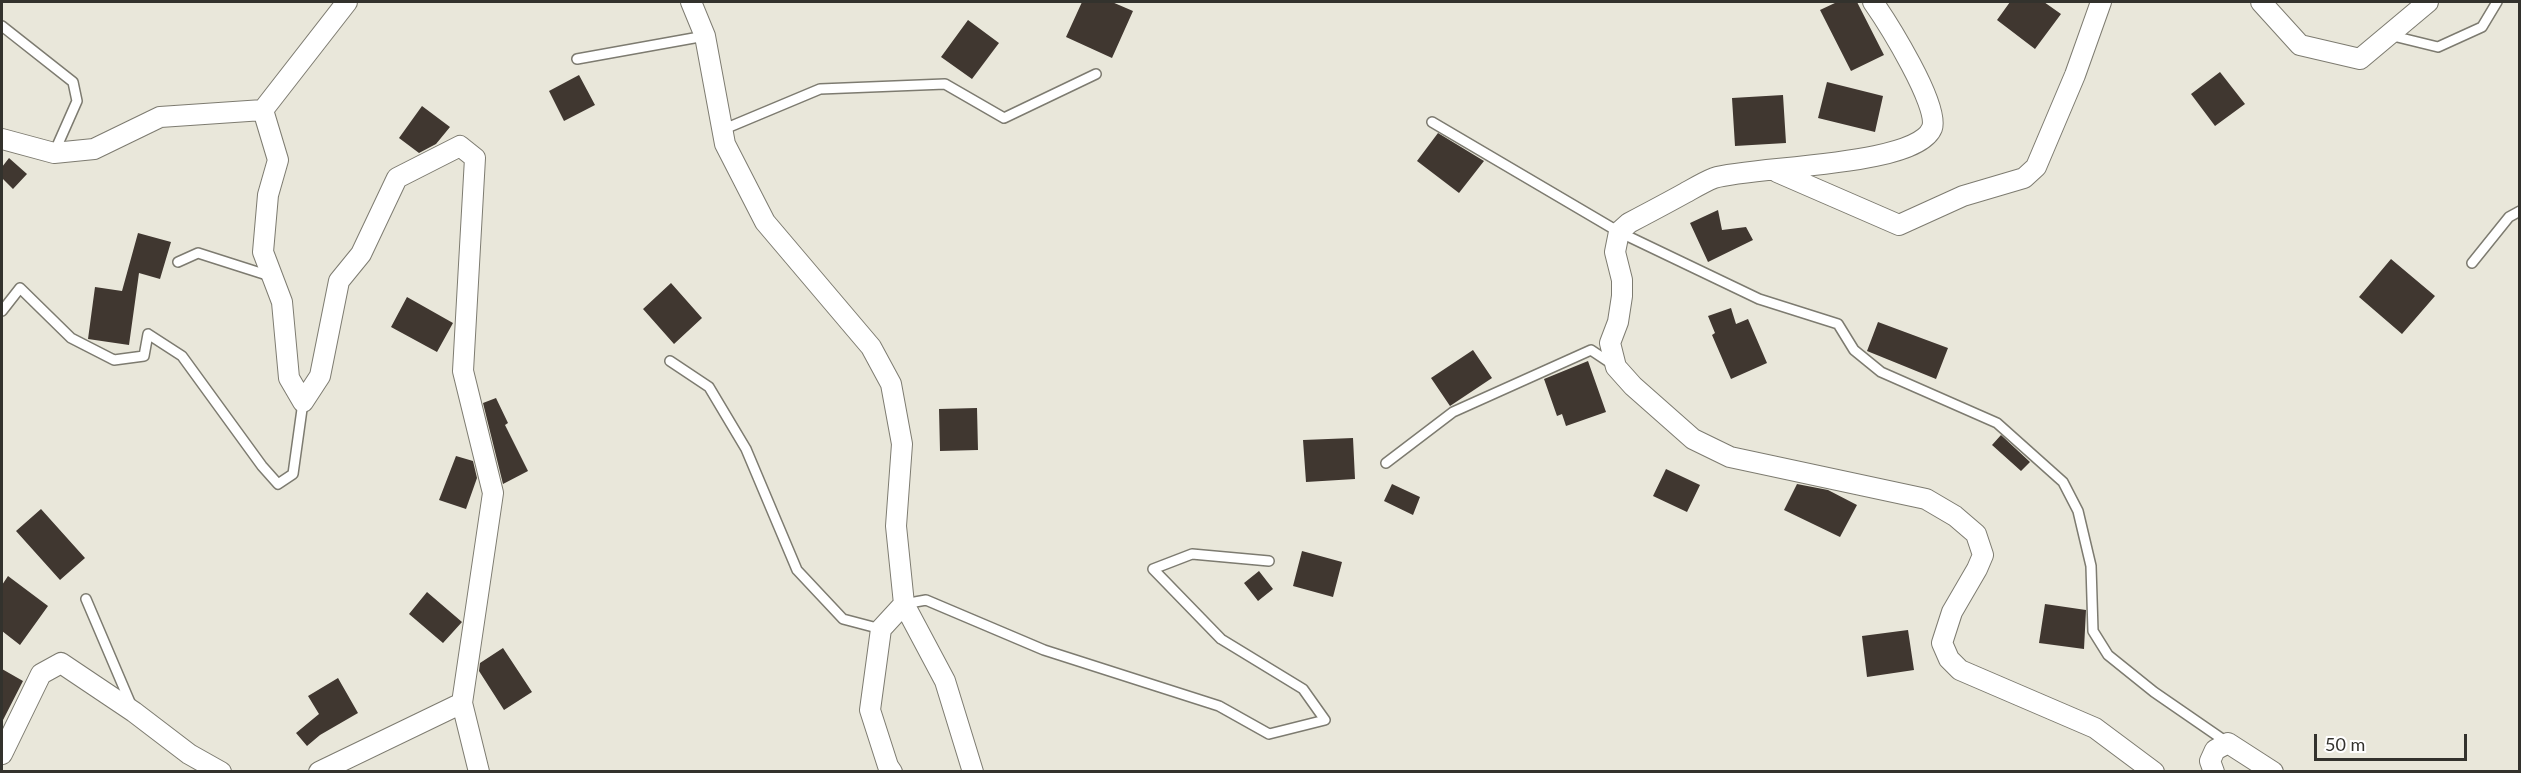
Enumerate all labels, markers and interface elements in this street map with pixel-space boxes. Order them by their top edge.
scale bar [2317,722,2470,760]
text: 50 m [2325,733,2365,755]

